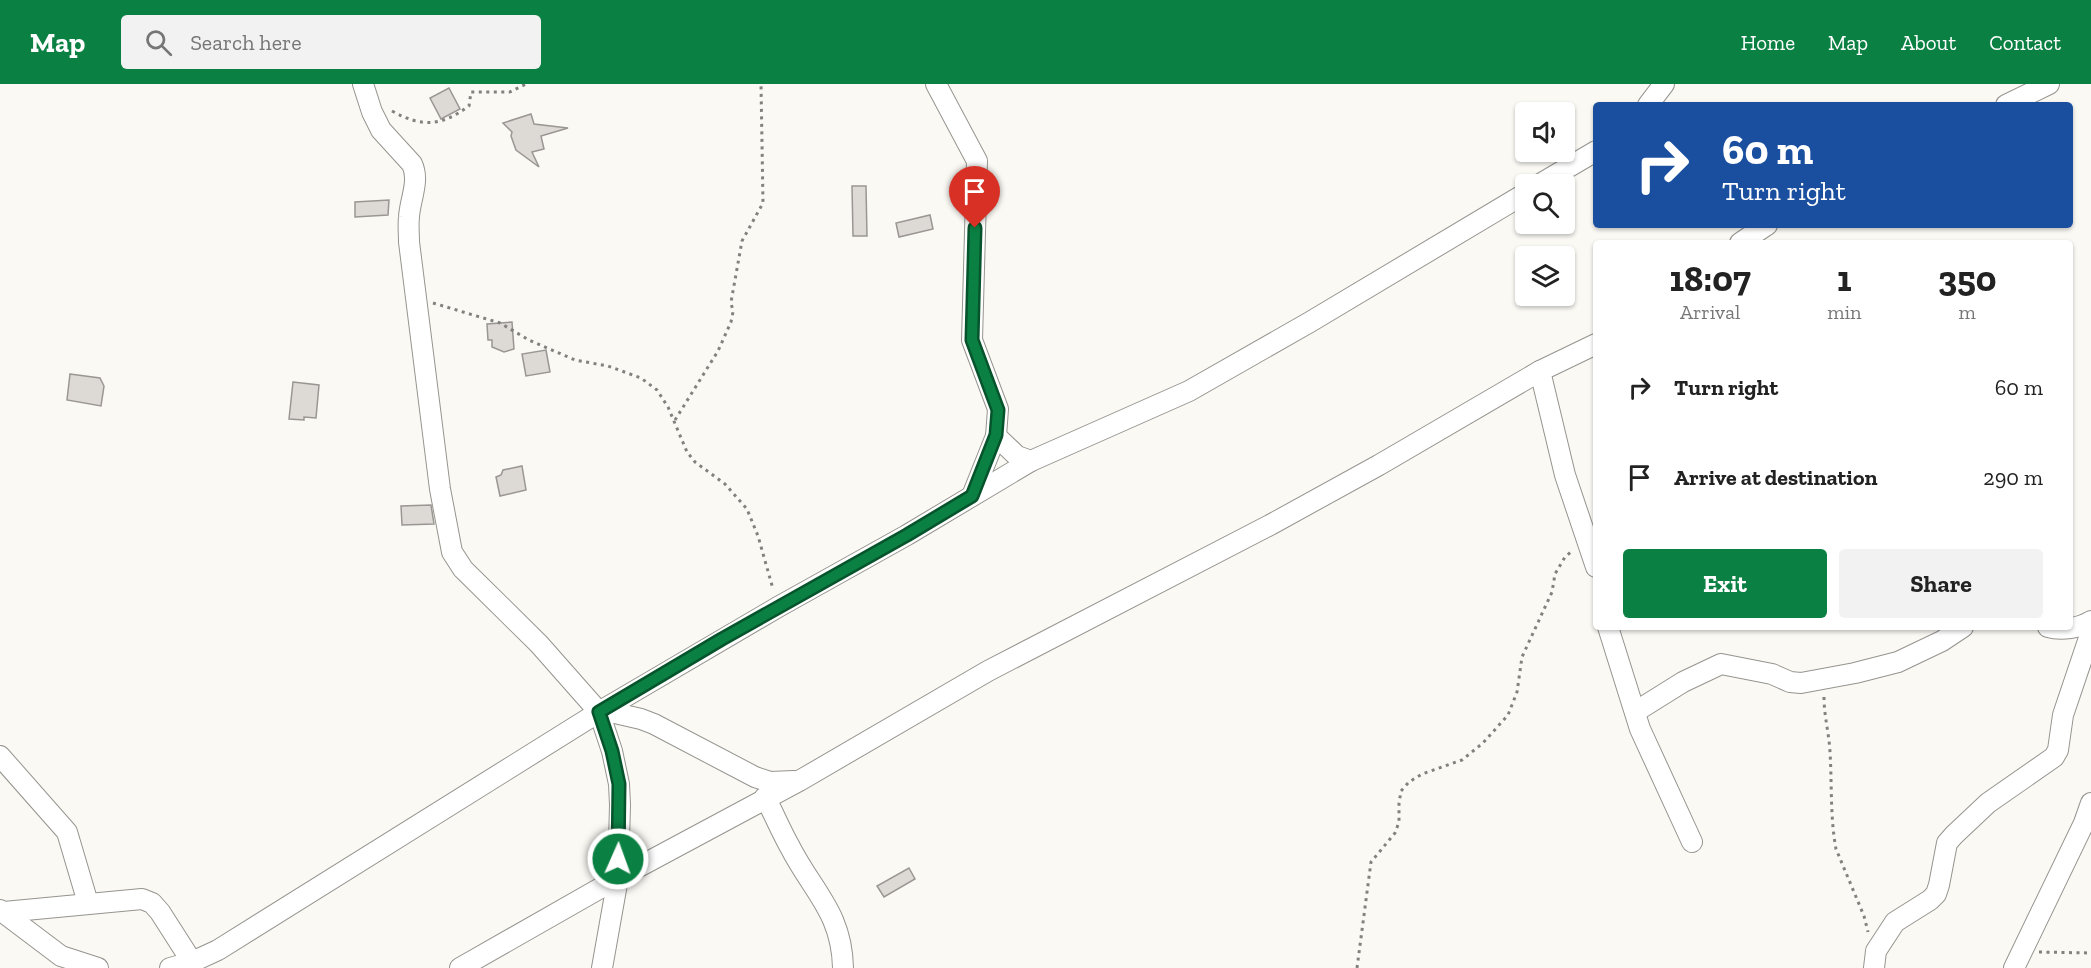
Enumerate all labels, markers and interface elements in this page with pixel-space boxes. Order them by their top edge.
search box [121,15,541,69]
text: Map [30,26,85,59]
icon: search [142,26,175,59]
text: Search here [190,29,302,56]
text: Home [1741,30,1795,55]
text: Map [1828,30,1868,55]
text: About [1901,30,1956,55]
text: Contact [1989,30,2061,55]
map controls [1515,102,1575,306]
button: sound [1515,102,1575,162]
text: 60 m [1722,124,1813,175]
icon: right [1623,126,1701,204]
pin [949,166,1000,228]
button: search [1515,174,1575,234]
icon: arrive [958,175,991,208]
text: Turn right [1722,175,1846,207]
button: layers [1515,246,1575,306]
text: 18:07 [1669,257,1751,300]
text: 1 [1837,257,1852,300]
text: 350 [1938,257,1997,300]
text: Arrival [1680,300,1740,324]
text: min [1827,300,1862,324]
text: m [1959,300,1976,324]
icon: right [1623,371,1656,404]
text: Turn right [1674,374,1778,401]
text: 60 m [1995,374,2043,401]
icon: arrive [1623,461,1656,494]
text: Arrive at destination [1674,464,1877,491]
text: 290 m [1983,464,2043,491]
button: Exit [1623,549,1827,618]
button: Share [1839,549,2043,618]
position arrow [586,827,650,891]

